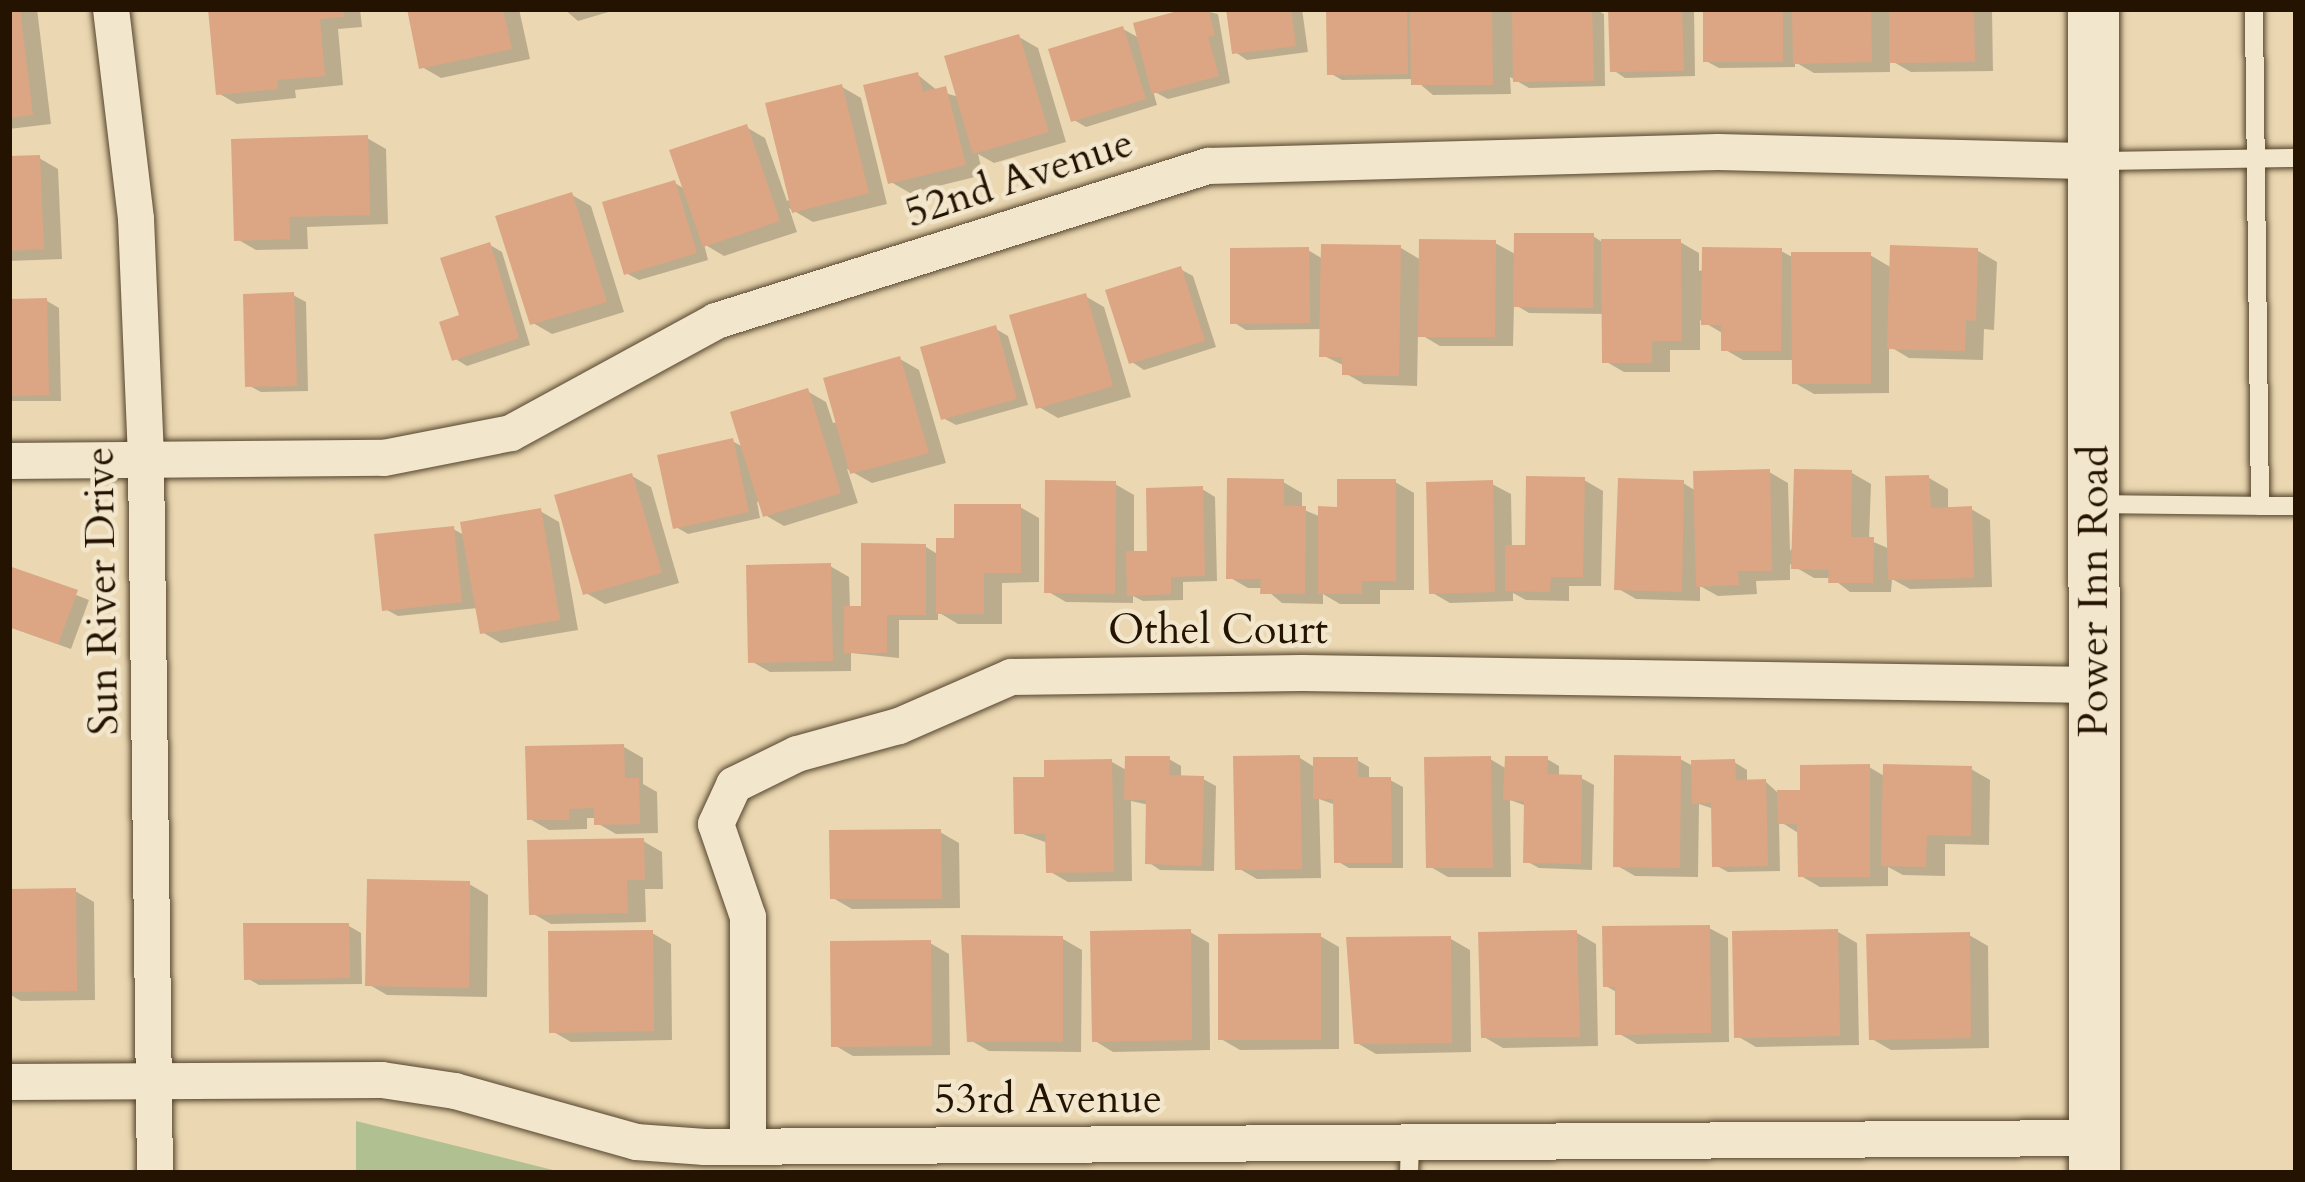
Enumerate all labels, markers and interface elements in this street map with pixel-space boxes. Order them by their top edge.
street label: 52nd Avenue [899,117,1139,239]
street label: Power Inn Road [2069,445,2119,737]
street label: Sun River Drive [74,446,130,736]
street label: Othel Court [1108,605,1328,655]
street label: 53rd Avenue [934,1074,1162,1124]

